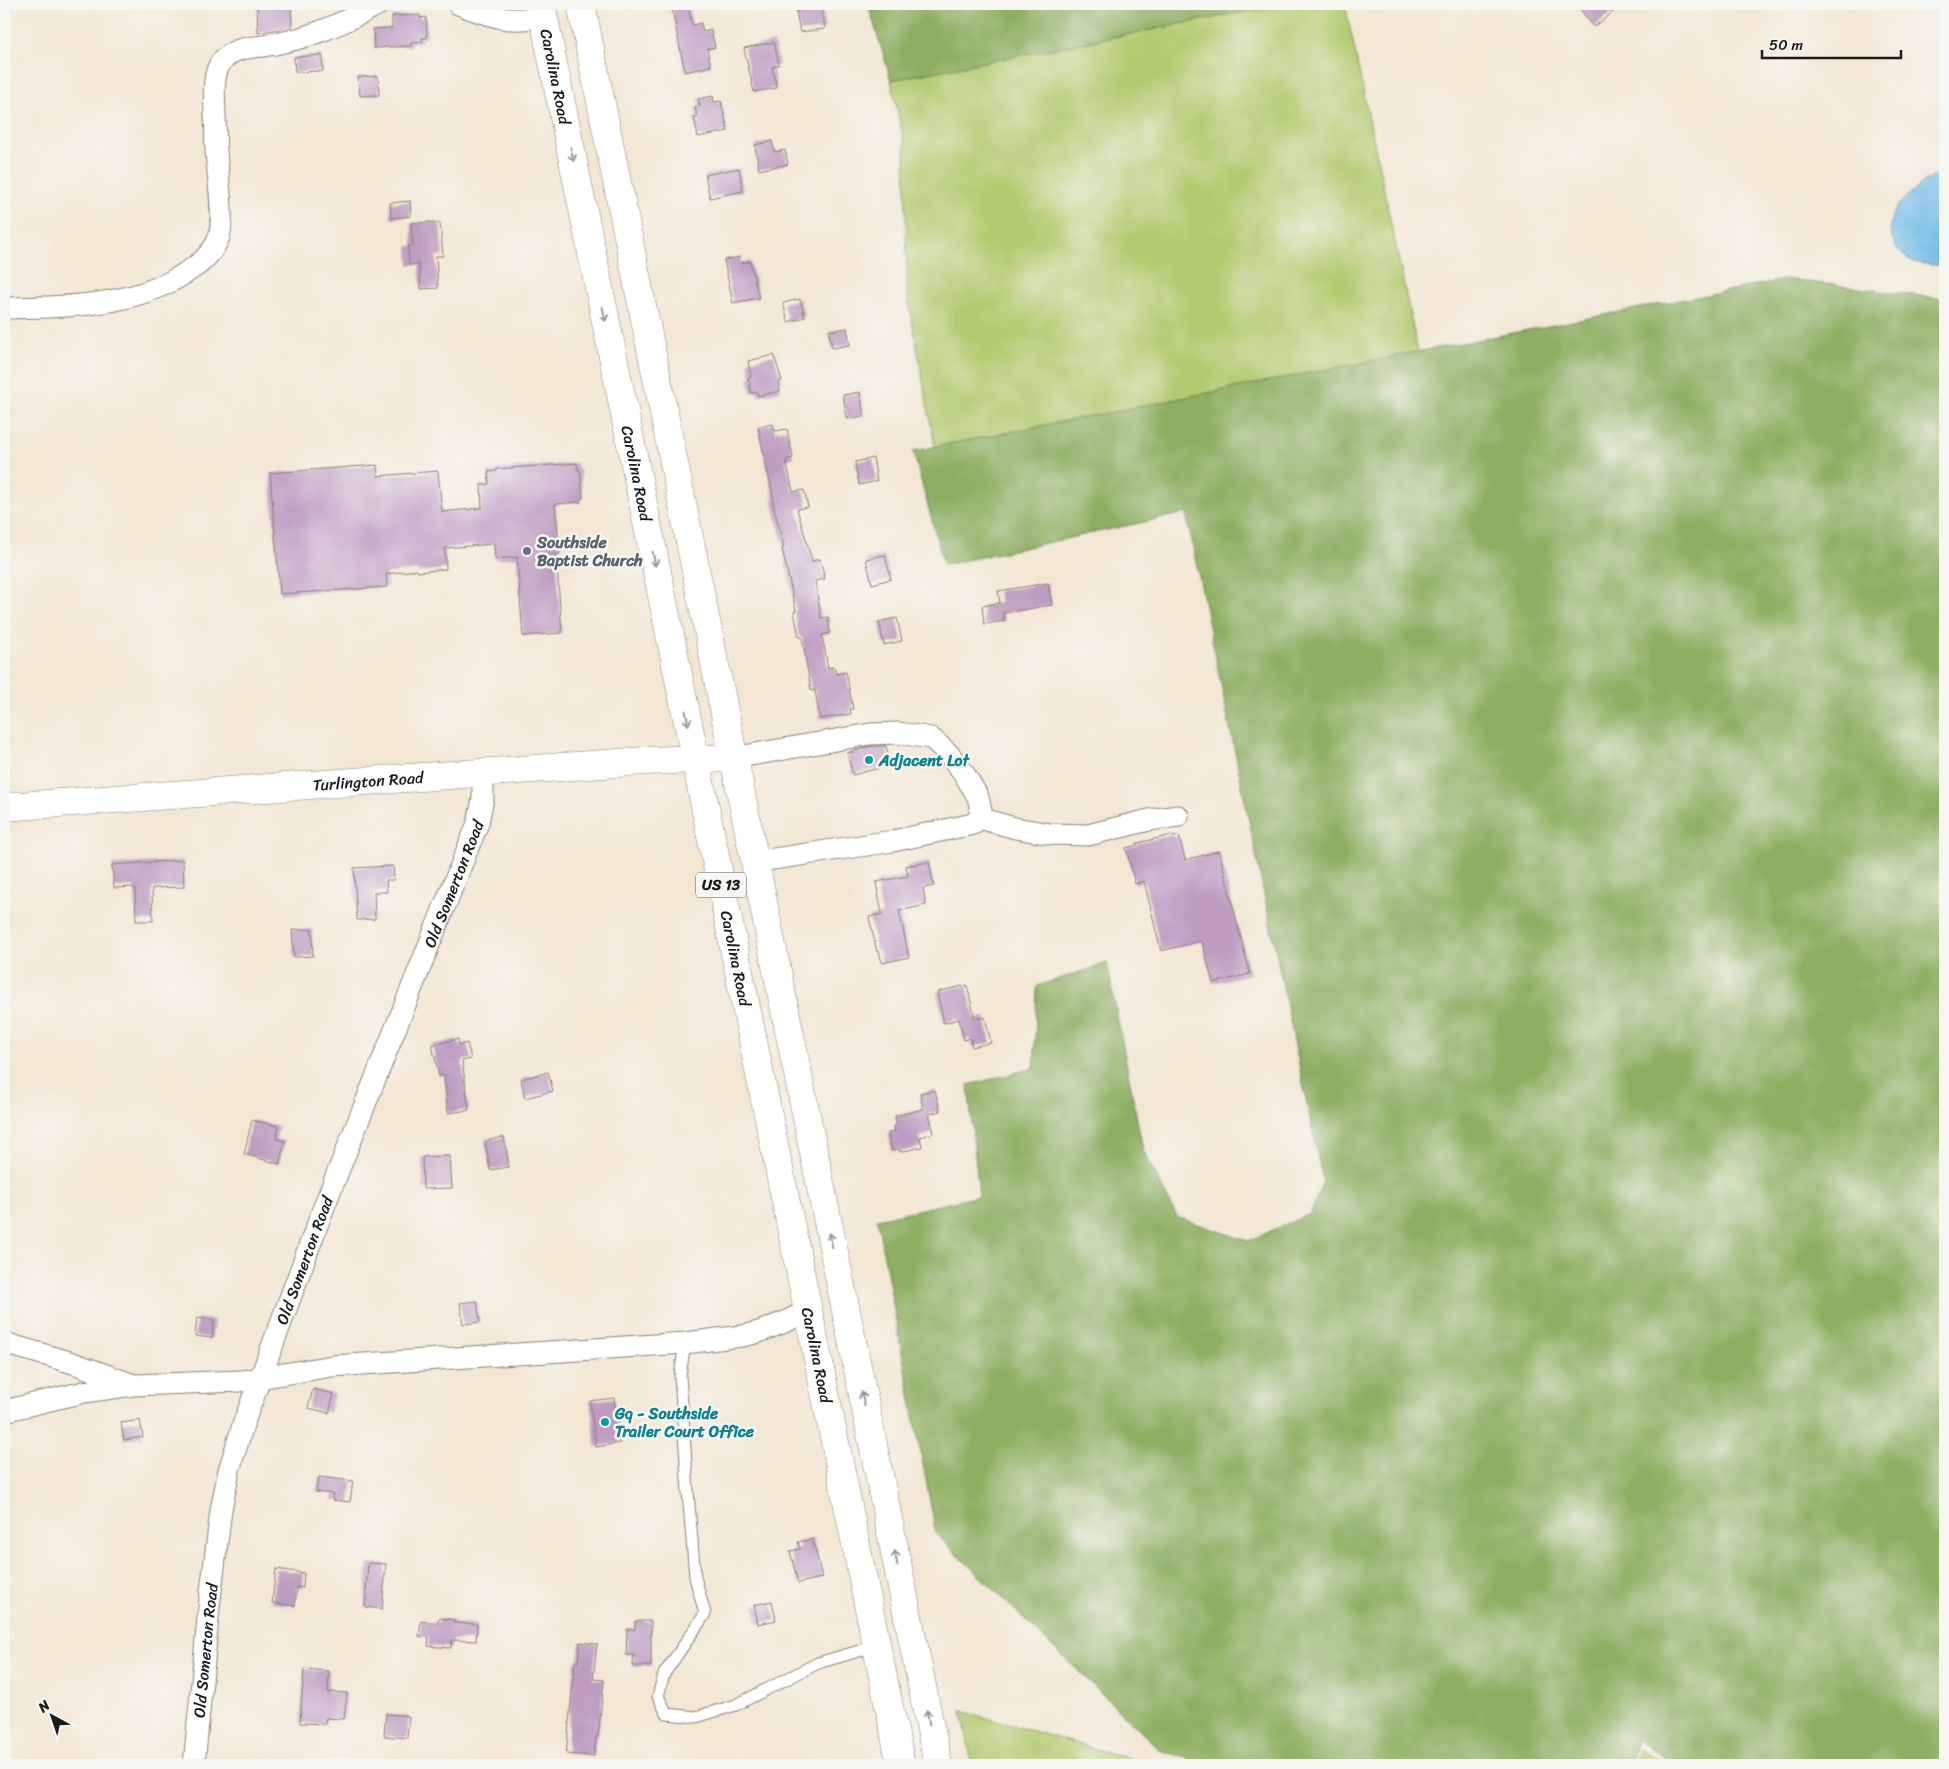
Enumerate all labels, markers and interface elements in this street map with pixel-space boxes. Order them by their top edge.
street label: Carolina Road [531,26,580,129]
scale bar [1762,28,1900,60]
text: 50 m [1769,32,1804,58]
one-way arrow [568,146,577,162]
one-way arrow [600,305,610,321]
street label: Carolina Road [613,423,661,525]
place label: Southside Baptist Church [536,528,643,575]
marker: Southside Baptist Church [521,545,533,557]
one-way arrow [650,550,659,566]
one-way arrow [682,709,692,725]
place label: Adjacent Lot [878,746,970,775]
marker: Adjacent Lot [863,754,875,766]
street label: Turlington Road [312,763,426,800]
street label: Old Somerton Road [415,815,493,952]
road number: US 13 [696,872,746,898]
street label: Carolina Road [712,908,760,1010]
street label: Old Somerton Road [267,1190,342,1329]
one-way arrow [826,1232,835,1248]
street label: Carolina Road [793,1305,841,1407]
one-way arrow [858,1391,868,1407]
place label: Gq - Southside Trailer Court Office [614,1399,755,1446]
marker: Gq - Southside Trailer Court Office [599,1416,611,1428]
one-way arrow [890,1551,900,1567]
street label: Old Somerton Road [185,1580,227,1719]
north arrow [28,1692,78,1742]
text: N [31,1694,56,1720]
one-way arrow [923,1710,932,1726]

